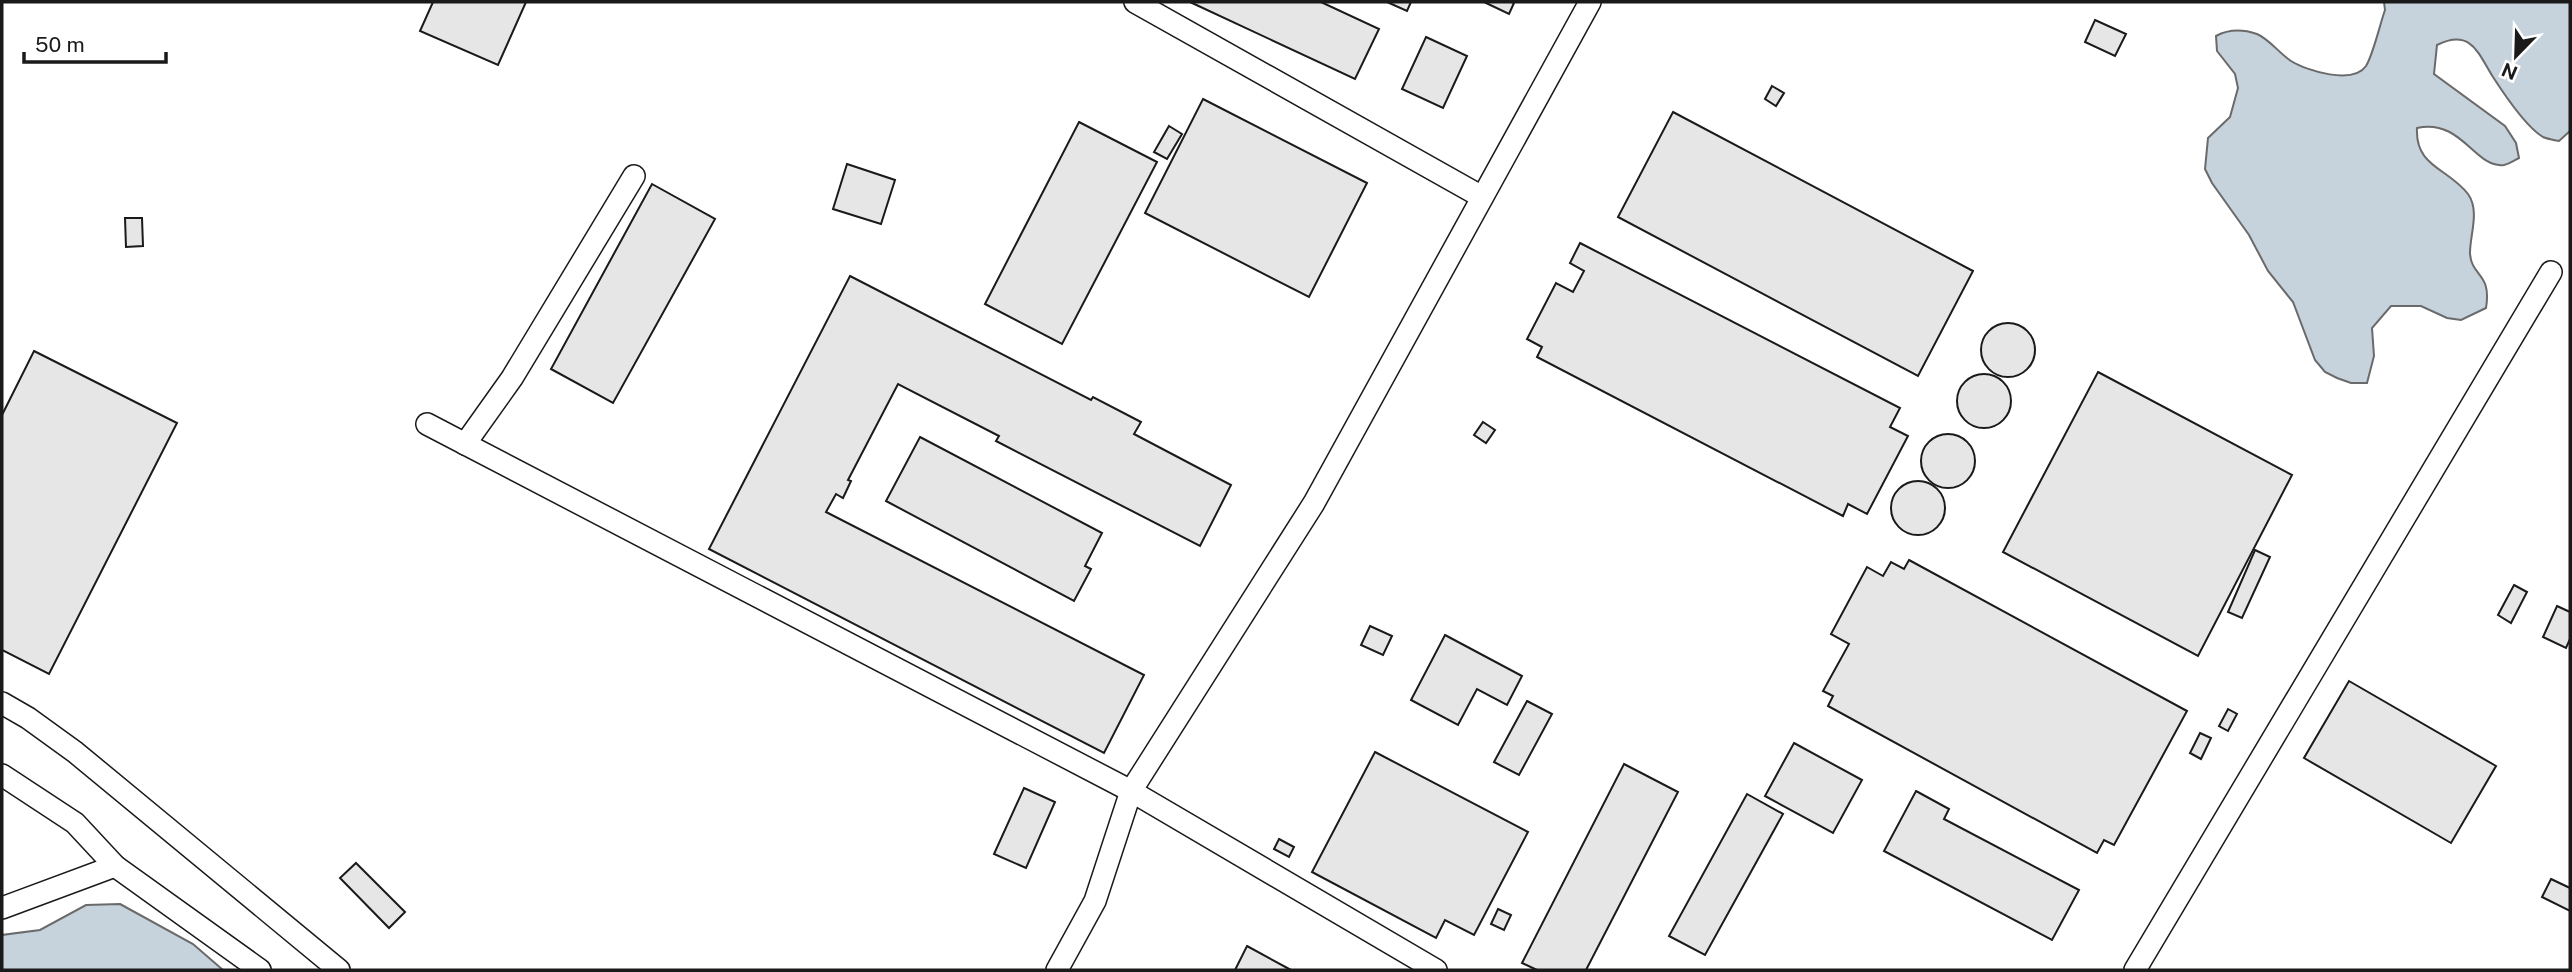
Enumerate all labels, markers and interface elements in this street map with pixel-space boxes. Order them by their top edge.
scale bar [24,21,166,65]
north arrow [2481,21,2551,91]
text: 50 m [35,32,85,57]
text: N [2498,59,2520,85]

